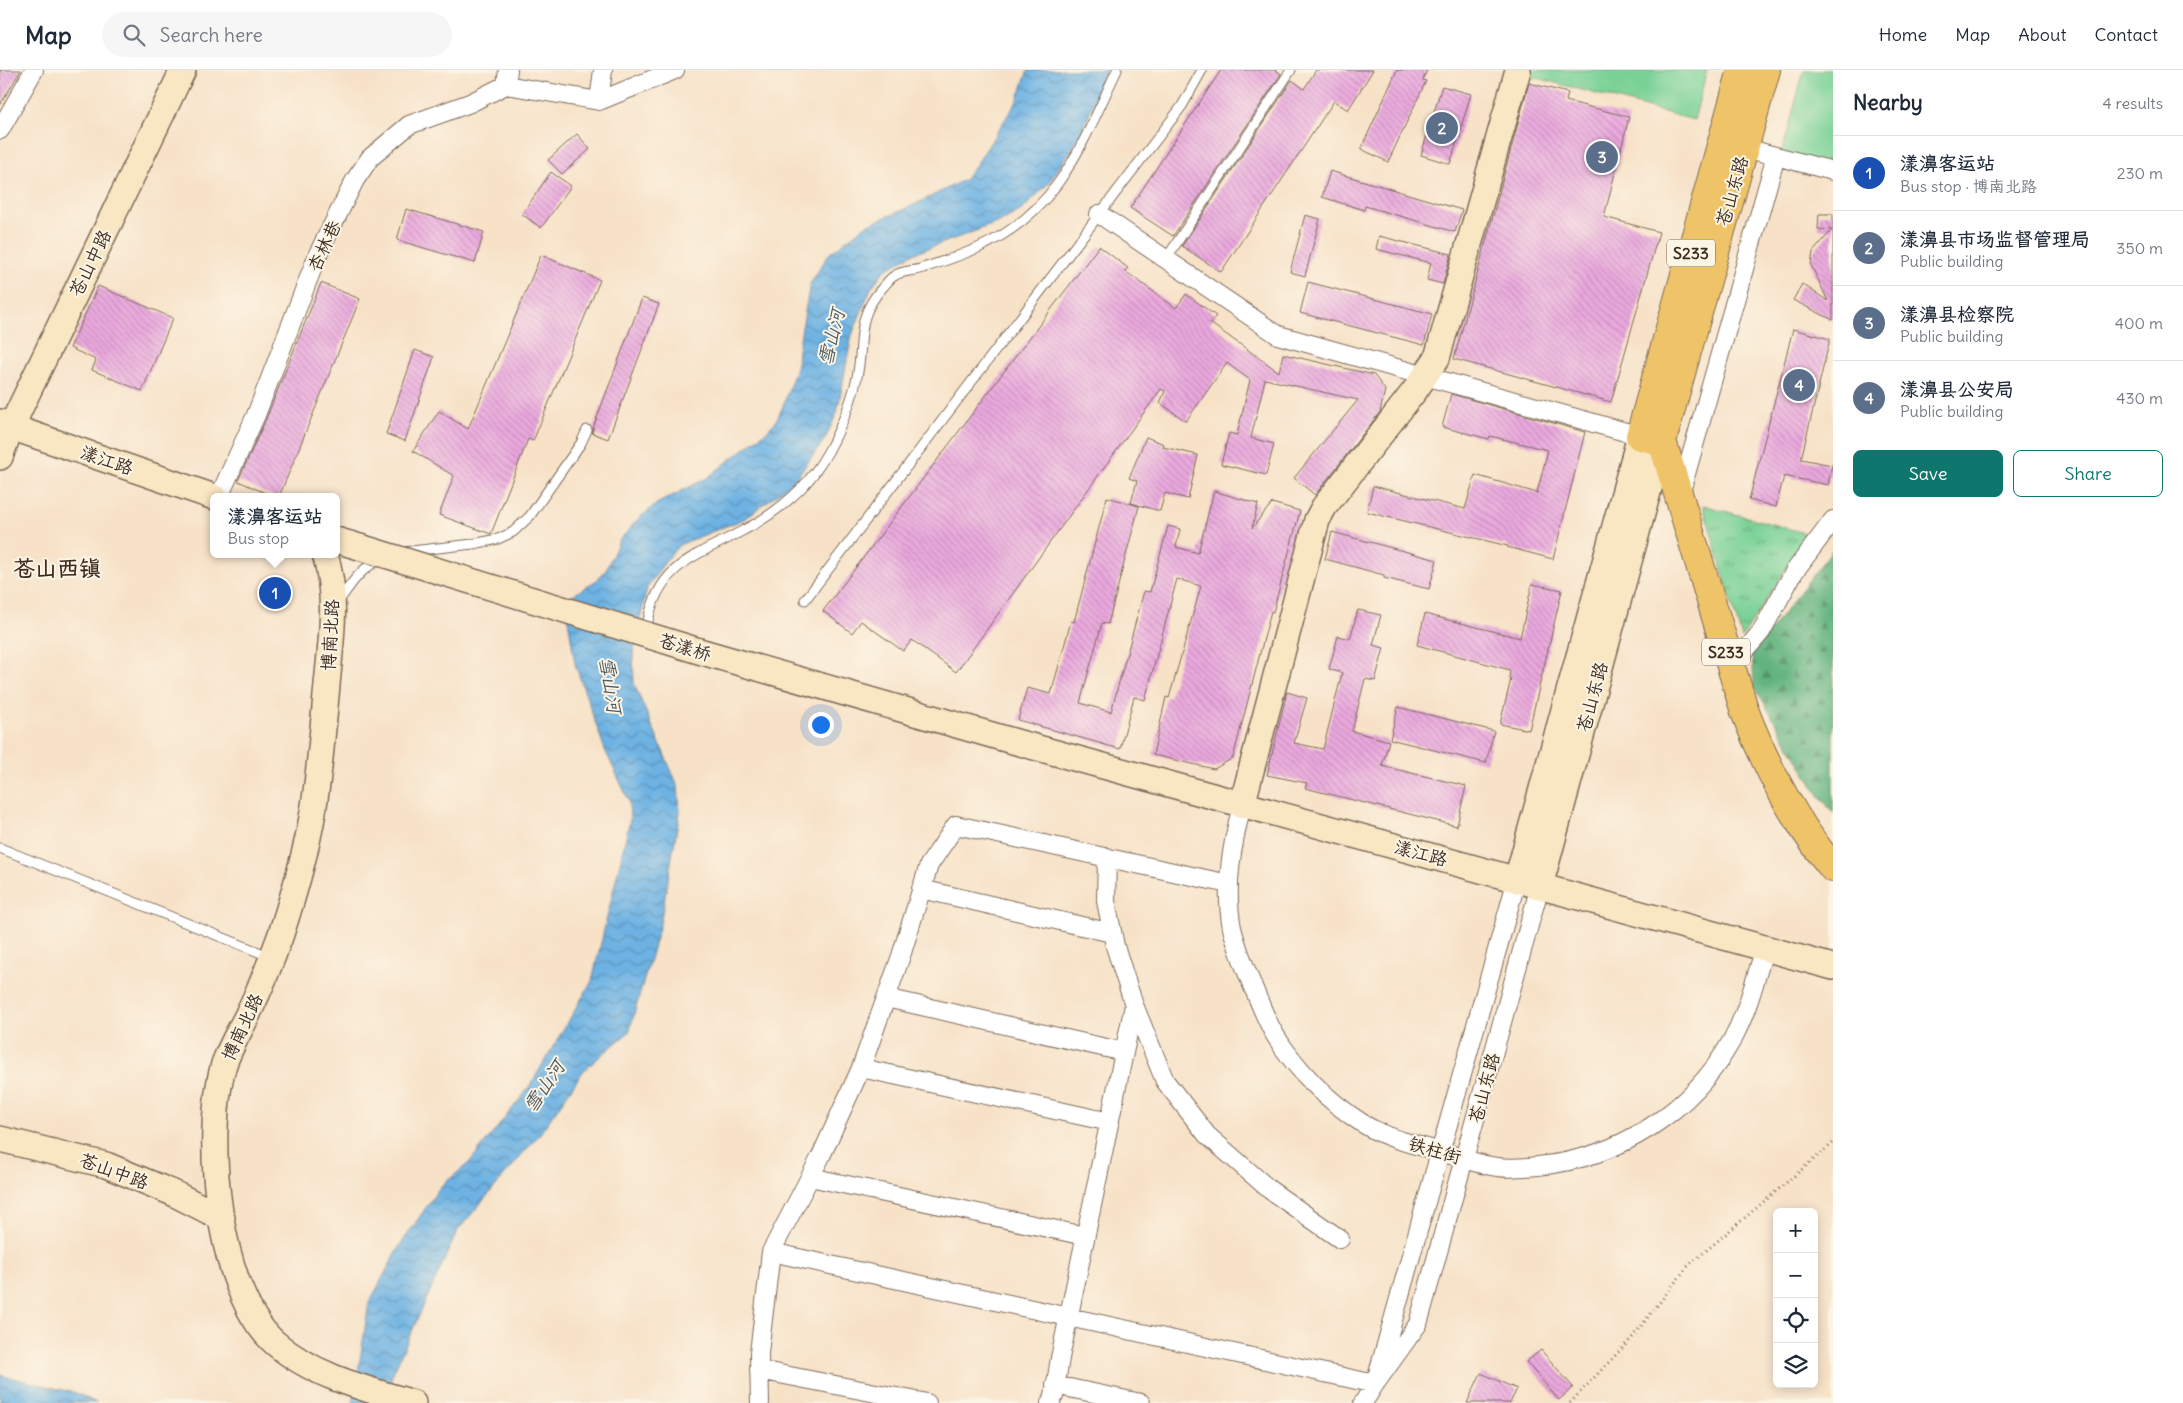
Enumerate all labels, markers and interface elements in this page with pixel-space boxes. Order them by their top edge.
search box [102,12,452,57]
text: Map [25,20,72,50]
icon: search [120,21,148,49]
text: Search here [160,23,263,47]
text: Home [1879,23,1927,46]
text: Map [1955,23,1990,46]
text: About [2018,23,2066,46]
text: Contact [2094,23,2158,46]
text: Nearby [1853,89,1923,116]
text: 4 results [2102,93,2163,113]
pin: 2 [1426,109,1458,147]
pin: 3 [1586,138,1618,176]
text: 漾濞客运站 [1900,151,1995,175]
street label: 苍山东路 [1711,153,1753,229]
text: 1 [1866,163,1872,183]
text: 230 m [2117,163,2163,183]
text: Bus stop · 博南北路 [1900,176,2037,196]
street label: 杏林巷 [302,217,346,275]
street label: 苍山中路 [64,226,116,300]
text: 漾濞县市场监督管理局 [1900,227,2090,251]
text: 2 [1865,238,1873,258]
text: 350 m [2116,238,2163,258]
road number: S233 [1667,240,1715,267]
text: Public building [1900,251,2003,271]
text: 漾濞县检察院 [1900,302,2014,326]
water label: 雪山河 [812,304,850,368]
text: 3 [1864,313,1874,333]
text: 400 m [2115,313,2163,333]
text: Public building [1900,326,2003,346]
pin: 4 [1783,366,1815,404]
text: 漾濞县公安局 [1900,377,2014,401]
text: 4 [1864,388,1874,408]
text: 430 m [2116,388,2163,408]
text: Public building [1900,401,2003,421]
street label: 漾江路 [78,440,136,480]
button: Save [1853,450,2003,497]
button: Share [2013,450,2163,497]
popup [210,493,340,558]
text: 漾濞客运站 [227,504,323,528]
text: Bus stop [227,528,289,548]
district label: 苍山西镇 [13,554,101,582]
pin: 1 [259,574,291,612]
street label: 博南北路 [317,598,343,672]
street label: 苍漾桥 [656,628,714,666]
road number: S233 [1702,638,1750,666]
water label: 雪山河 [595,655,628,718]
street label: 苍山东路 [1572,659,1612,735]
your location [808,712,834,738]
street label: 漾江路 [1392,835,1450,871]
street label: 博南北路 [216,990,268,1064]
street label: 苍山东路 [1464,1050,1504,1126]
water label: 雪山河 [518,1053,572,1116]
street label: 铁柱街 [1406,1132,1464,1168]
street label: 苍山中路 [76,1148,152,1194]
map controls [1773,1208,1818,1388]
button: + [1773,1208,1818,1253]
button: − [1773,1253,1818,1298]
button: locate [1773,1298,1818,1343]
button: layers [1773,1343,1818,1388]

